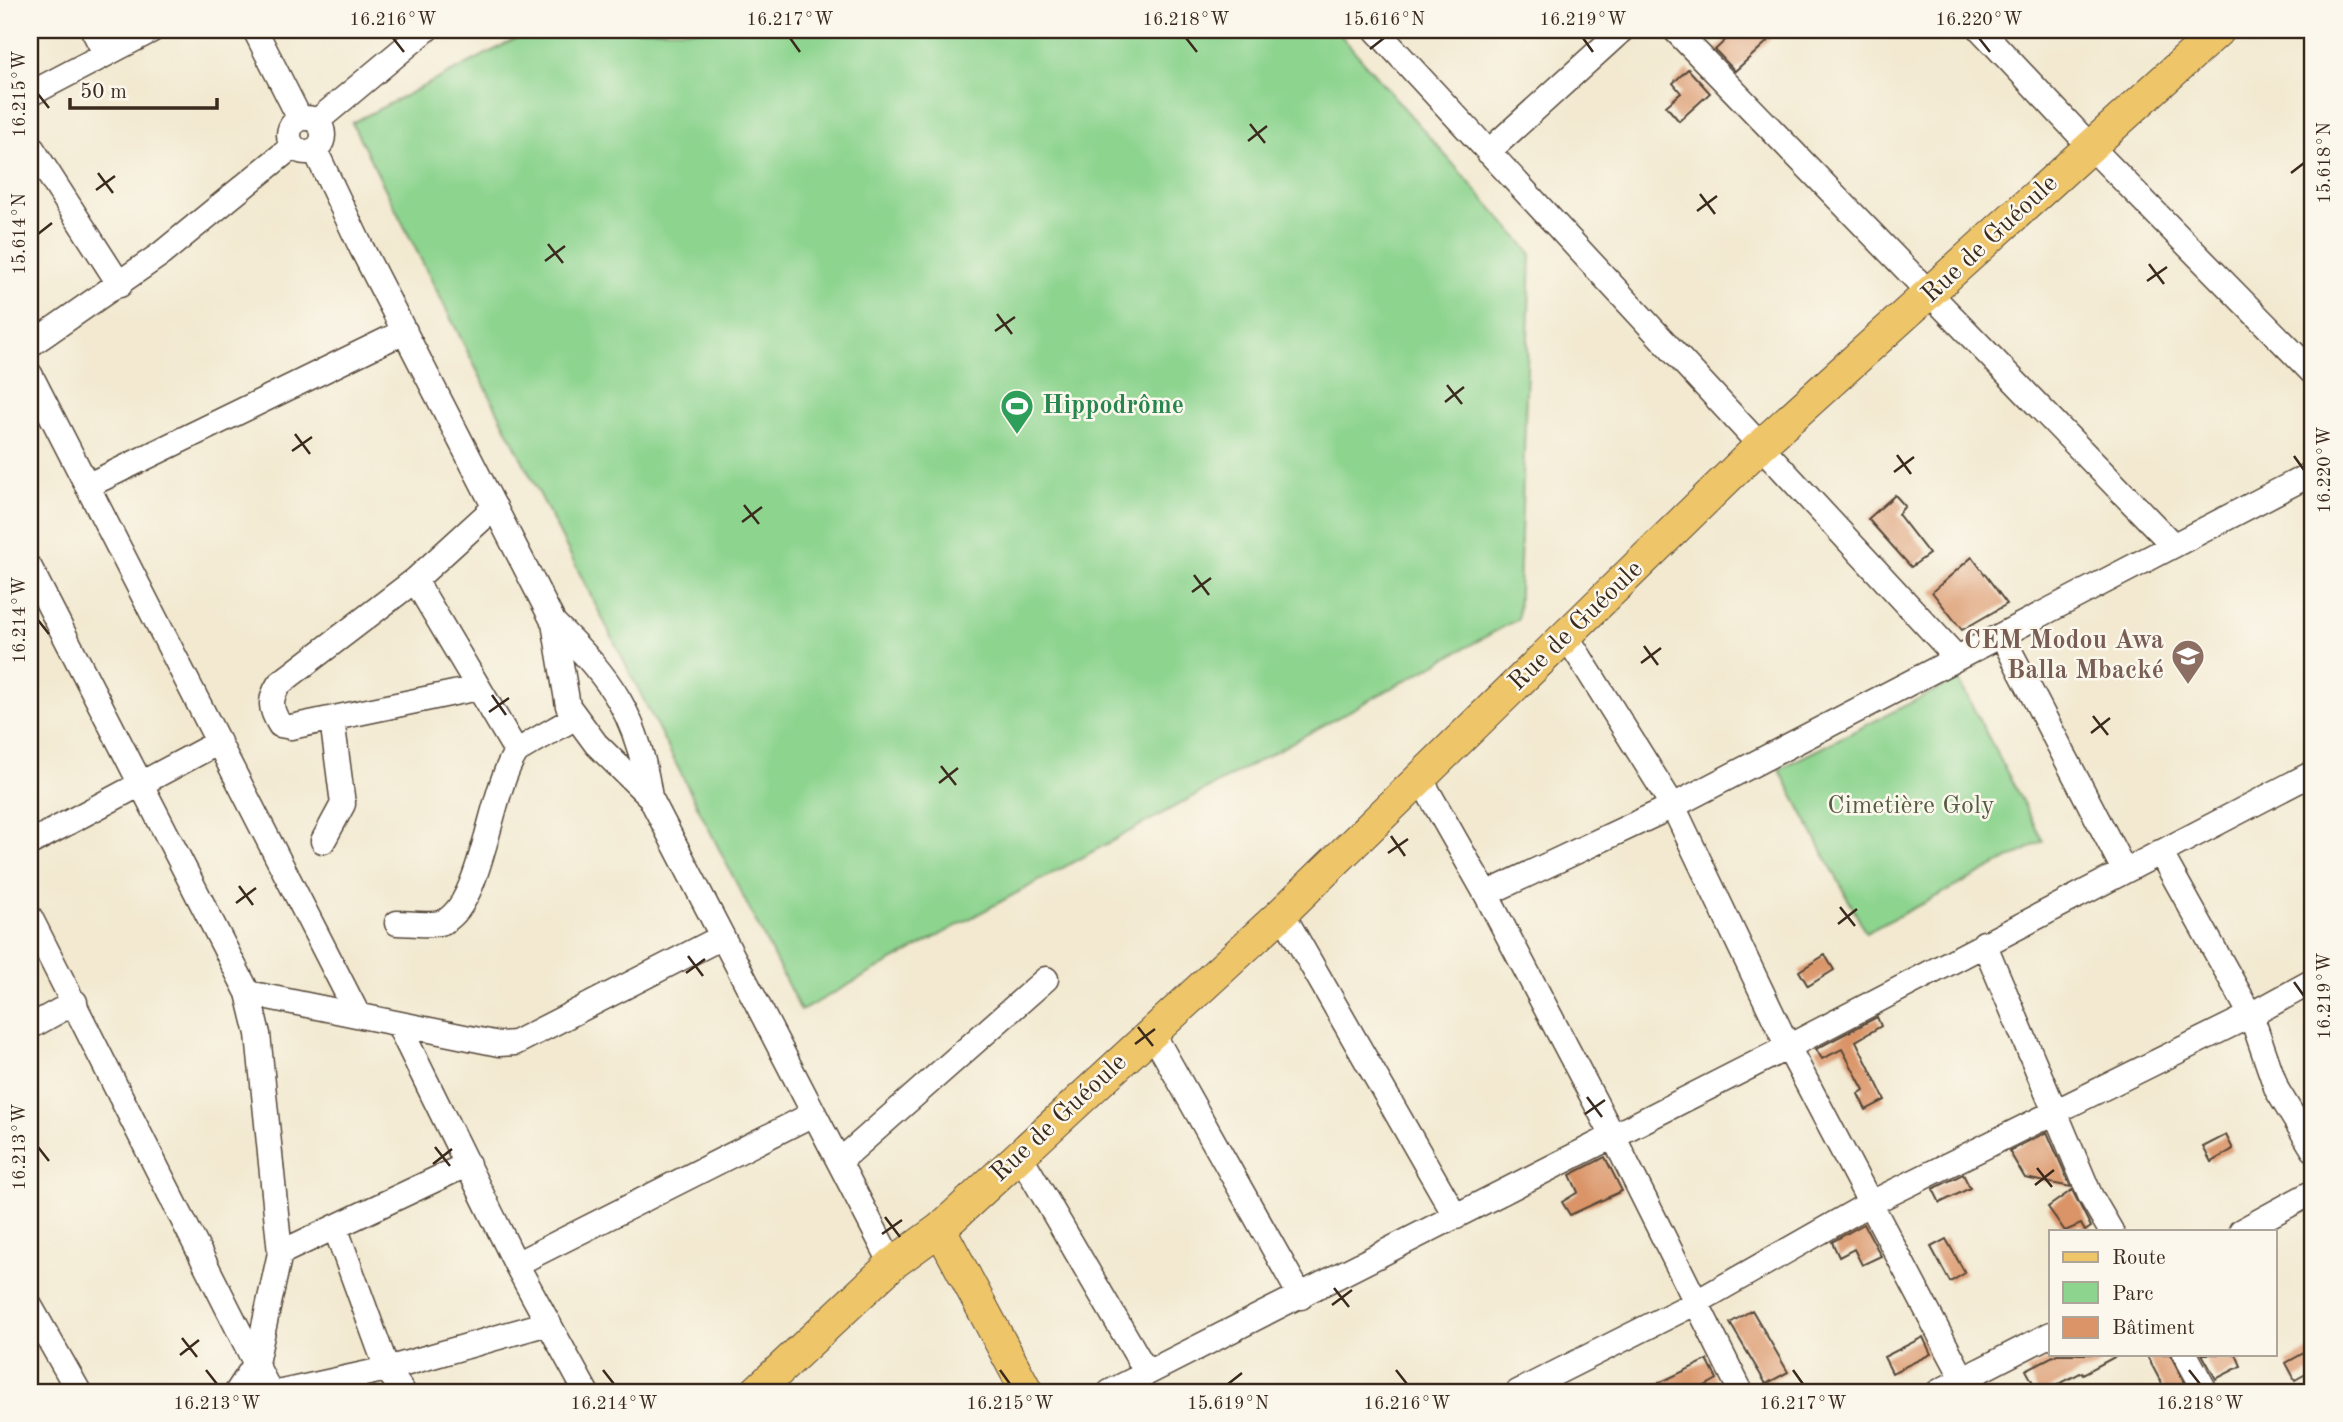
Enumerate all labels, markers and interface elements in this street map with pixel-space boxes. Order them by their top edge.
text: 16.216°W [350,11,436,29]
text: 16.217°W [747,11,833,29]
text: 16.218°W [1143,11,1229,29]
text: 15.616°N [1343,11,1425,29]
text: 16.219°W [1540,11,1626,29]
text: 16.220°W [1936,11,2022,29]
text: 16.215°W [11,51,29,137]
scale bar [70,66,217,110]
text: 50 m [80,82,127,103]
text: 15.618°N [2316,122,2334,204]
street label: Rue de Guéoule [1917,170,2063,308]
text: 15.614°N [11,193,29,275]
sports icon: Hippodrôme [998,387,1036,436]
place label: Hippodrôme [1042,393,1184,419]
text: 16.220°W [2316,427,2334,513]
street label: Rue de Guéoule [1504,556,1648,696]
text: 16.214°W [11,577,29,663]
place label: CEM Modou Awa Balla Mbacké [1964,628,2164,684]
school or university icon: CEM Modou Awa Balla Mbacké [2169,637,2207,686]
park label: Cimetière Goly [1827,793,1995,819]
text: 16.219°W [2316,953,2334,1039]
street label: Rue de Guéoule [986,1049,1132,1187]
text: 16.213°W [11,1104,29,1190]
legend [2049,1230,2276,1356]
text: Route [2112,1248,2166,1269]
text: Parc [2112,1284,2154,1305]
text: Bâtiment [2112,1318,2195,1339]
text: 16.213°W [174,1395,260,1413]
text: 16.214°W [571,1395,657,1413]
text: 16.215°W [967,1395,1053,1413]
text: 15.619°N [1187,1395,1269,1413]
text: 16.216°W [1364,1395,1450,1413]
text: 16.217°W [1760,1395,1846,1413]
text: 16.218°W [2157,1395,2243,1413]

